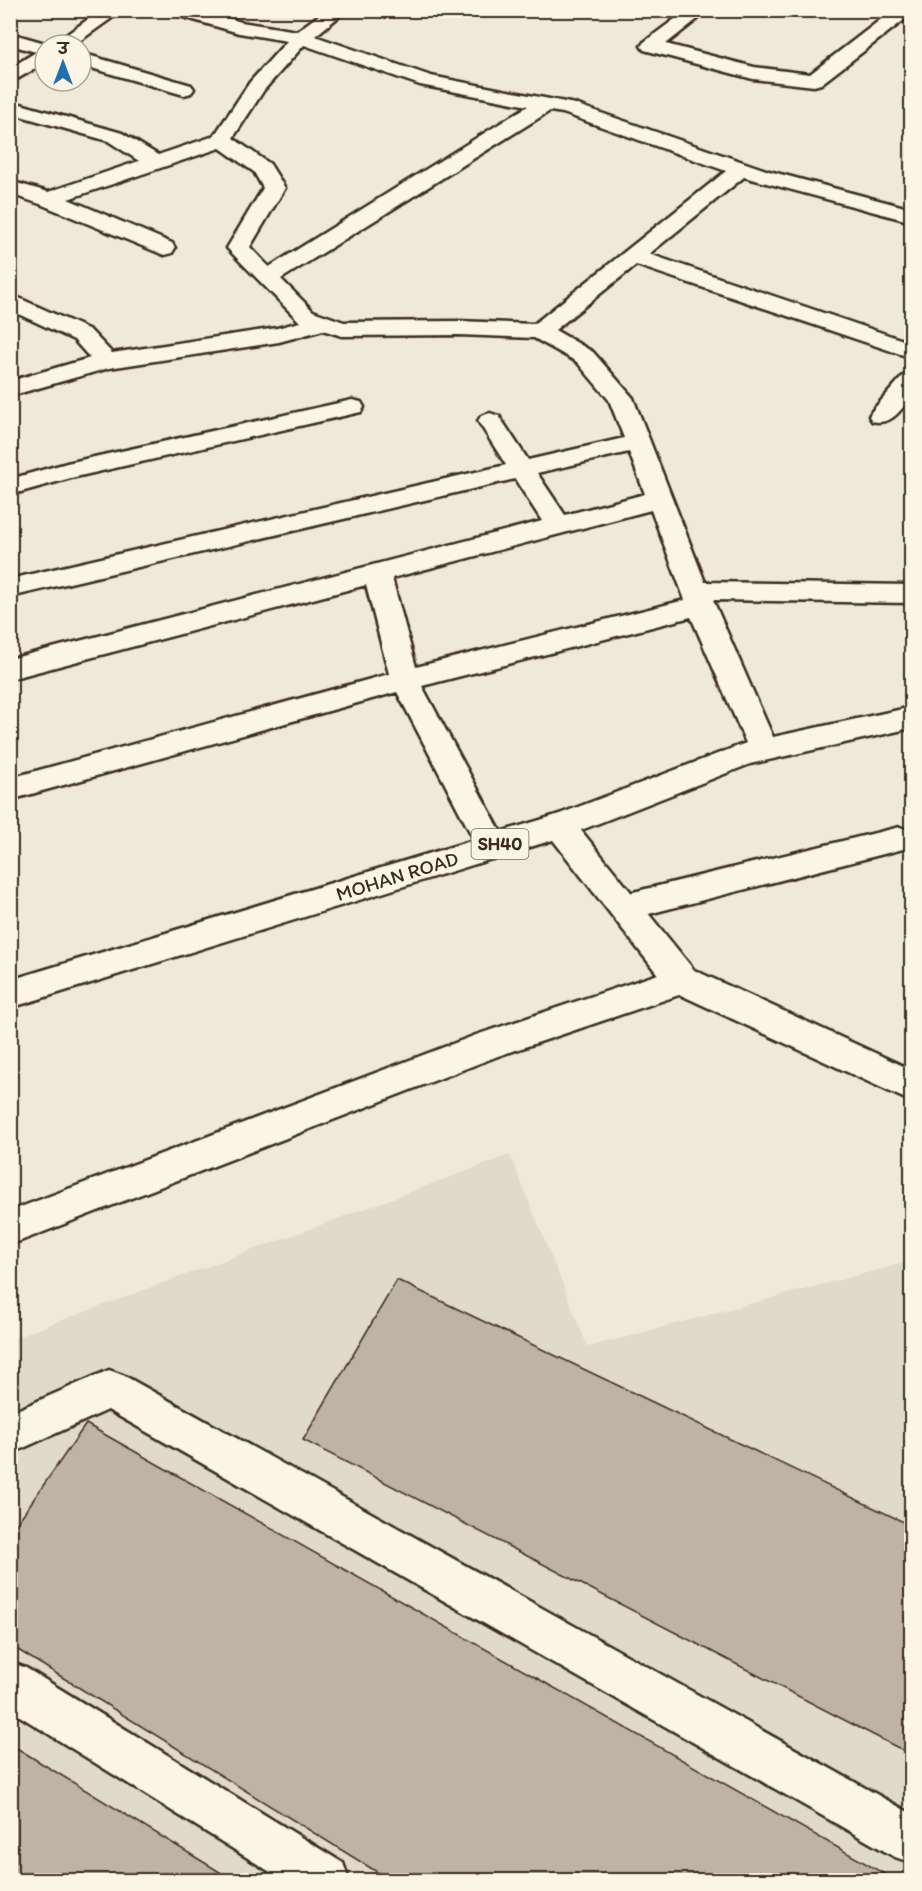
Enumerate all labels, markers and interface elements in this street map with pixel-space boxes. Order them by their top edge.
north arrow [33,33,93,93]
text: उ [56,39,70,58]
road number: SH40 [472,829,528,859]
street label: MOHAN ROAD [333,846,461,906]

